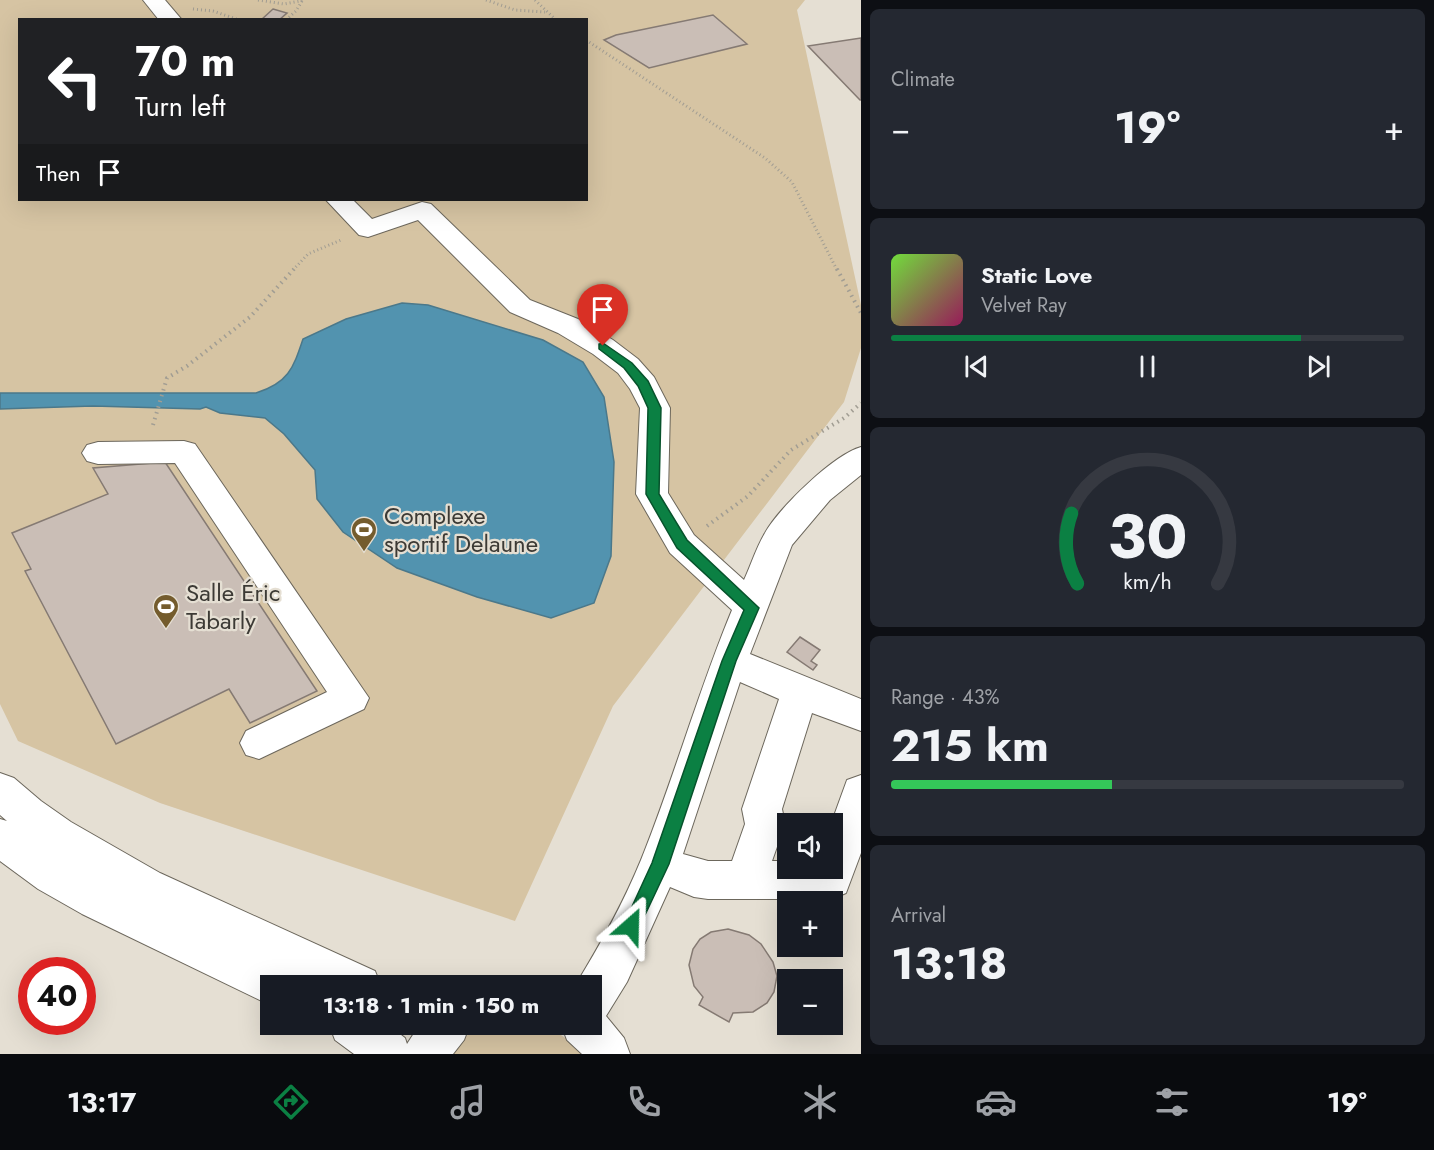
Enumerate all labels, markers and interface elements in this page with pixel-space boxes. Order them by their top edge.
text: 70 m [135,31,235,92]
icon: left [36,42,114,120]
text: Climate [891,65,955,94]
text: Turn left [135,87,225,126]
text: 19° [1114,95,1180,160]
text: − [891,105,910,152]
text: + [1384,105,1404,152]
icon: arrive [93,156,126,189]
text: Then [36,157,81,189]
text: Static Love [981,259,1092,291]
pin [577,284,628,346]
text: Velvet Ray [981,291,1067,320]
icon: arrive [586,293,619,326]
icon: previous [960,350,993,383]
icon: pause [1131,350,1164,383]
icon: next [1302,350,1335,383]
text: 30 [1107,491,1188,581]
place label: Complexe sportif Delaune [384,498,538,561]
sports icon: Complexe sportif Delaune [349,515,379,553]
text: km/h [1123,566,1172,597]
place label: Salle Éric Tabarly [186,575,280,638]
sports icon: Salle Éric Tabarly [151,592,181,630]
text: Range · 43% [891,683,1000,712]
text: 215 km [891,713,1049,778]
map controls [777,813,843,1035]
button: sound [777,813,843,879]
button: + [777,891,843,957]
position arrow [599,894,663,958]
text: Arrival [891,901,946,930]
text: 13:18 [891,931,1007,996]
speed limit sign: 40 [18,957,96,1035]
button: − [777,969,843,1035]
text: 13:18 · 1 min · 150 m [323,989,539,1021]
icon: directions [270,1081,312,1123]
icon: music [447,1081,489,1123]
icon: phone [623,1081,665,1123]
icon: climate [799,1081,841,1123]
icon: car [975,1081,1017,1123]
icon: filters [1151,1081,1193,1123]
text: 13:17 [67,1083,136,1122]
text: 19° [1327,1083,1367,1122]

